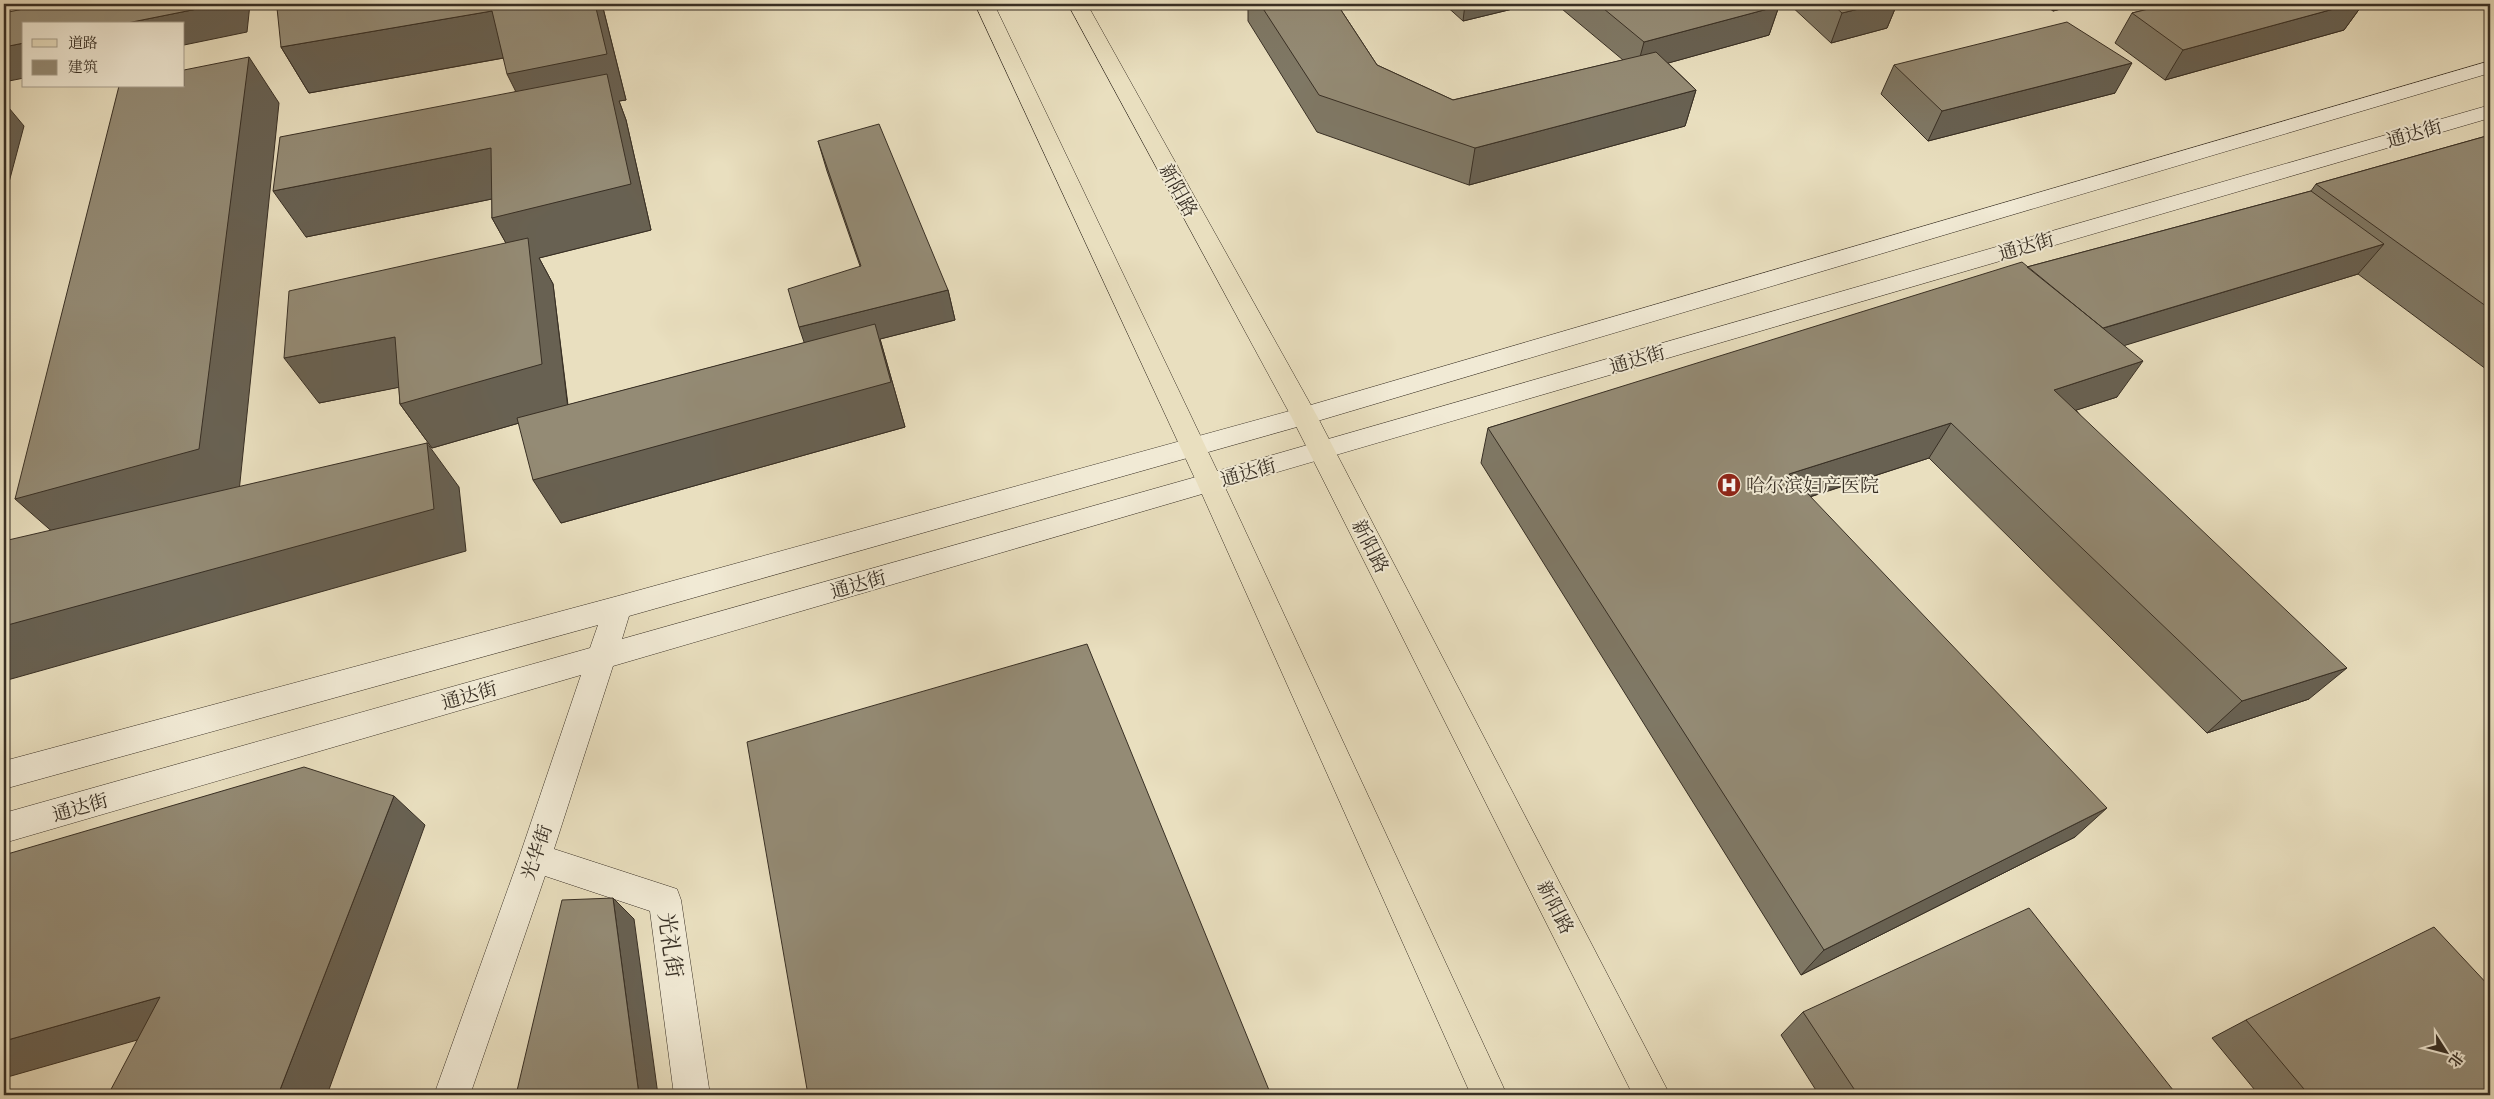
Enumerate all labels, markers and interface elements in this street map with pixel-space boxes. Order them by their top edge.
legend [22,22,185,88]
text: 道路 [68,34,98,52]
text: 建筑 [68,58,98,76]
street label: 通达街 [2384,116,2445,152]
street label: 新阳路 [1155,160,1202,221]
street label: 通达街 [1996,229,2057,265]
street label: 通达街 [1607,342,1668,378]
street label: 通达街 [1218,455,1279,491]
hospital icon: 哈尔滨妇产医院 [1716,472,1742,498]
place label: 哈尔滨妇产医院 [1746,475,1879,497]
street label: 新阳路 [1347,516,1393,577]
street label: 通达街 [828,567,889,603]
street label: 通达街 [439,678,500,714]
street label: 通达街 [50,790,111,826]
street label: 光华街 [517,822,557,883]
street label: 新阳路 [1532,877,1578,938]
street label: 光礼街 [653,911,687,980]
north arrow [2422,1026,2472,1076]
text: 北 [2445,1049,2467,1070]

